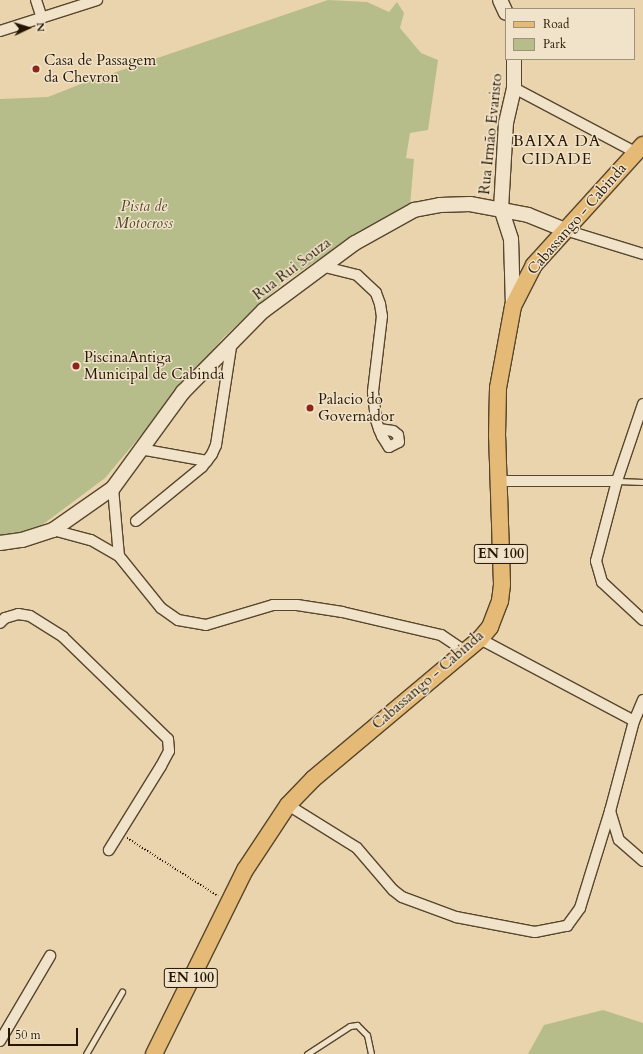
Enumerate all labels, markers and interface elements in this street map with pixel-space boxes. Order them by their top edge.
north arrow [8,8,48,48]
legend [505,8,635,60]
text: Road [543,16,569,32]
text: N [33,22,48,32]
text: Park [543,36,566,52]
place label: Casa de Passagem da Chevron [44,51,156,86]
marker: Casa de Passagem da Chevron [31,64,41,74]
street label: Rua Irmão Evaristo [476,72,506,196]
district label: BAIXA DA CIDADE [513,131,601,169]
street label: Cabassango - Cabinda [524,160,630,278]
park label: Pista de Motocross [115,197,173,232]
street label: Rua Rui Souza [249,234,335,304]
place label: PiscinaAntiga Municipal de Cabinda [84,348,225,383]
marker: PiscinaAntiga Municipal de Cabinda [71,361,81,371]
place label: Palacio do Governador [318,390,394,425]
marker: Palacio do Governador [305,403,315,413]
road number: EN 100 [473,542,529,566]
street label: Cabassango - Cabinda [369,627,487,733]
road number: EN 100 [163,966,219,990]
scale bar [10,1020,80,1046]
text: 50 m [15,1027,41,1043]

